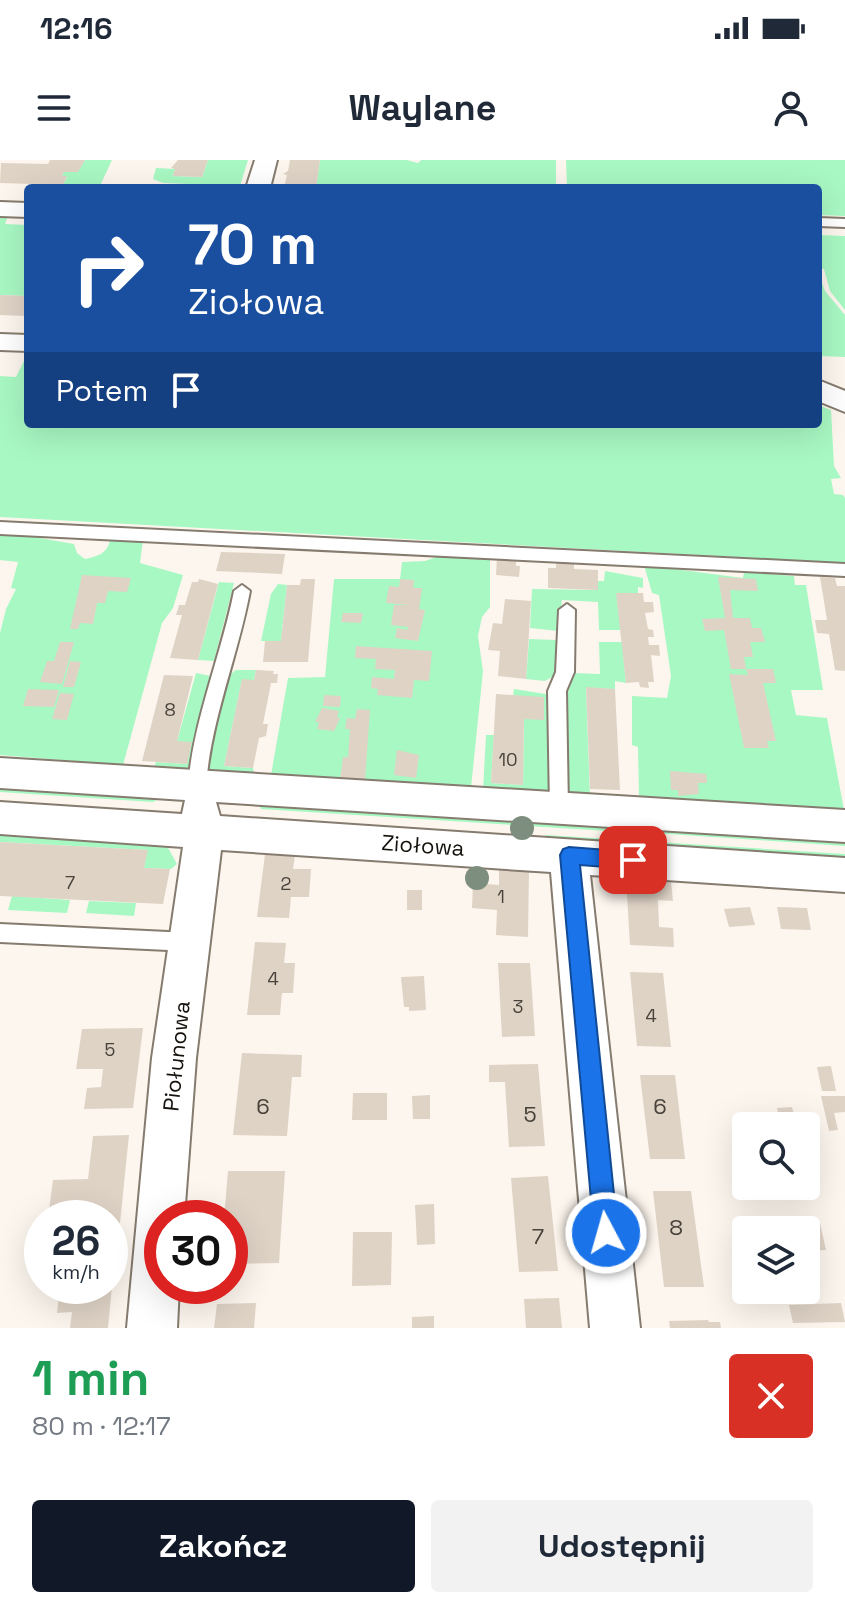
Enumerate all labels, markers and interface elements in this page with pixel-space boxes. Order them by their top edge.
text: 12:16 [40,9,112,48]
text: Waylane [349,85,496,131]
icon: menu [32,86,76,130]
icon: person [769,86,813,130]
text: 70 m [188,209,317,280]
icon: right [56,216,160,320]
text: Ziołowa [188,279,324,325]
icon: arrive [164,368,208,412]
text: Potem [56,371,148,410]
house number: 8 [164,698,176,721]
house number: 10 [498,748,518,771]
pin [599,826,667,894]
street label: Ziołowa [380,828,466,862]
icon: arrive [611,838,655,882]
house number: 7 [65,871,75,894]
house number: 2 [281,872,291,895]
house number: 1 [497,885,505,908]
house number: 4 [267,967,279,990]
house number: 3 [513,995,523,1018]
street label: Piołunowa [156,999,196,1113]
house number: 4 [645,1004,657,1027]
house number: 5 [105,1038,115,1061]
house number: 6 [256,1092,270,1120]
house number: 6 [653,1092,667,1120]
house number: 5 [523,1100,537,1128]
map controls [732,1112,820,1304]
button: search [732,1112,820,1200]
position arrow [564,1191,648,1275]
speed limit sign: 30 [144,1200,248,1304]
house number: 8 [669,1213,683,1241]
text: 26 [52,1216,100,1267]
button: layers [732,1216,820,1304]
house number: 7 [532,1222,544,1250]
text: km/h [52,1259,100,1285]
text: 1 min [32,1348,149,1409]
button: close [729,1354,813,1438]
text: 80 m · 12:17 [32,1409,171,1443]
button: Zakończ [32,1500,415,1592]
button: Udostępnij [431,1500,813,1592]

